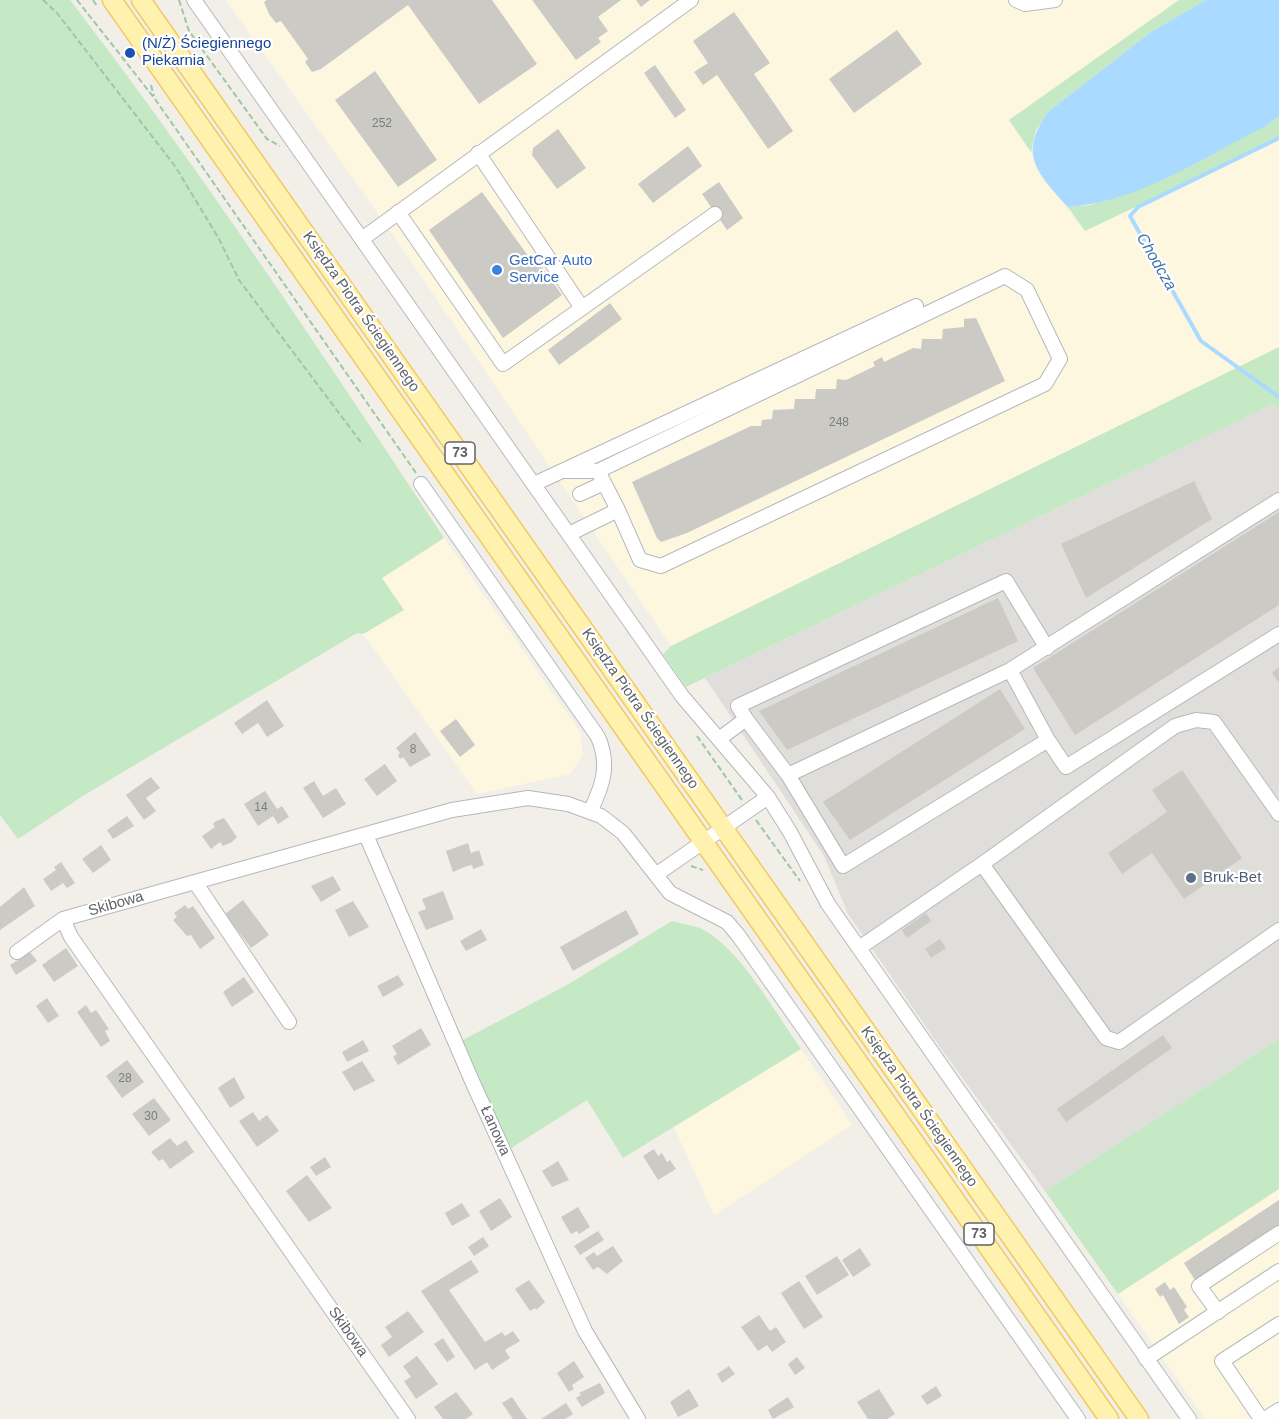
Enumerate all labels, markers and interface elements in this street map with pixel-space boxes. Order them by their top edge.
place label: (N/Ż) Ściegiennego Piekarnia [142,35,271,70]
marker: (N/Ż) Ściegiennego Piekarnia [123,46,137,60]
house number: 252 [372,117,392,131]
street label: Księdza Piotra Ściegiennego [299,228,423,396]
water label: Chodcza [1132,230,1180,294]
place label: GetCar Auto Service [509,252,592,287]
marker: GetCar Auto Service [490,263,504,277]
house number: 248 [829,416,849,430]
road number: 73 [445,442,475,464]
street label: Księdza Piotra Ściegiennego [578,625,702,793]
house number: 8 [410,743,416,757]
house number: 14 [254,801,268,815]
place label: Bruk-Bet [1203,869,1261,887]
marker: Bruk-Bet [1184,871,1198,885]
street label: Skibowa [86,888,146,920]
street label: Księdza Piotra Ściegiennego [857,1023,981,1191]
house number: 28 [118,1072,132,1086]
street label: Łanowa [476,1103,514,1159]
house number: 30 [144,1110,158,1124]
road number: 73 [964,1223,994,1245]
street label: Skibowa [324,1304,372,1360]

